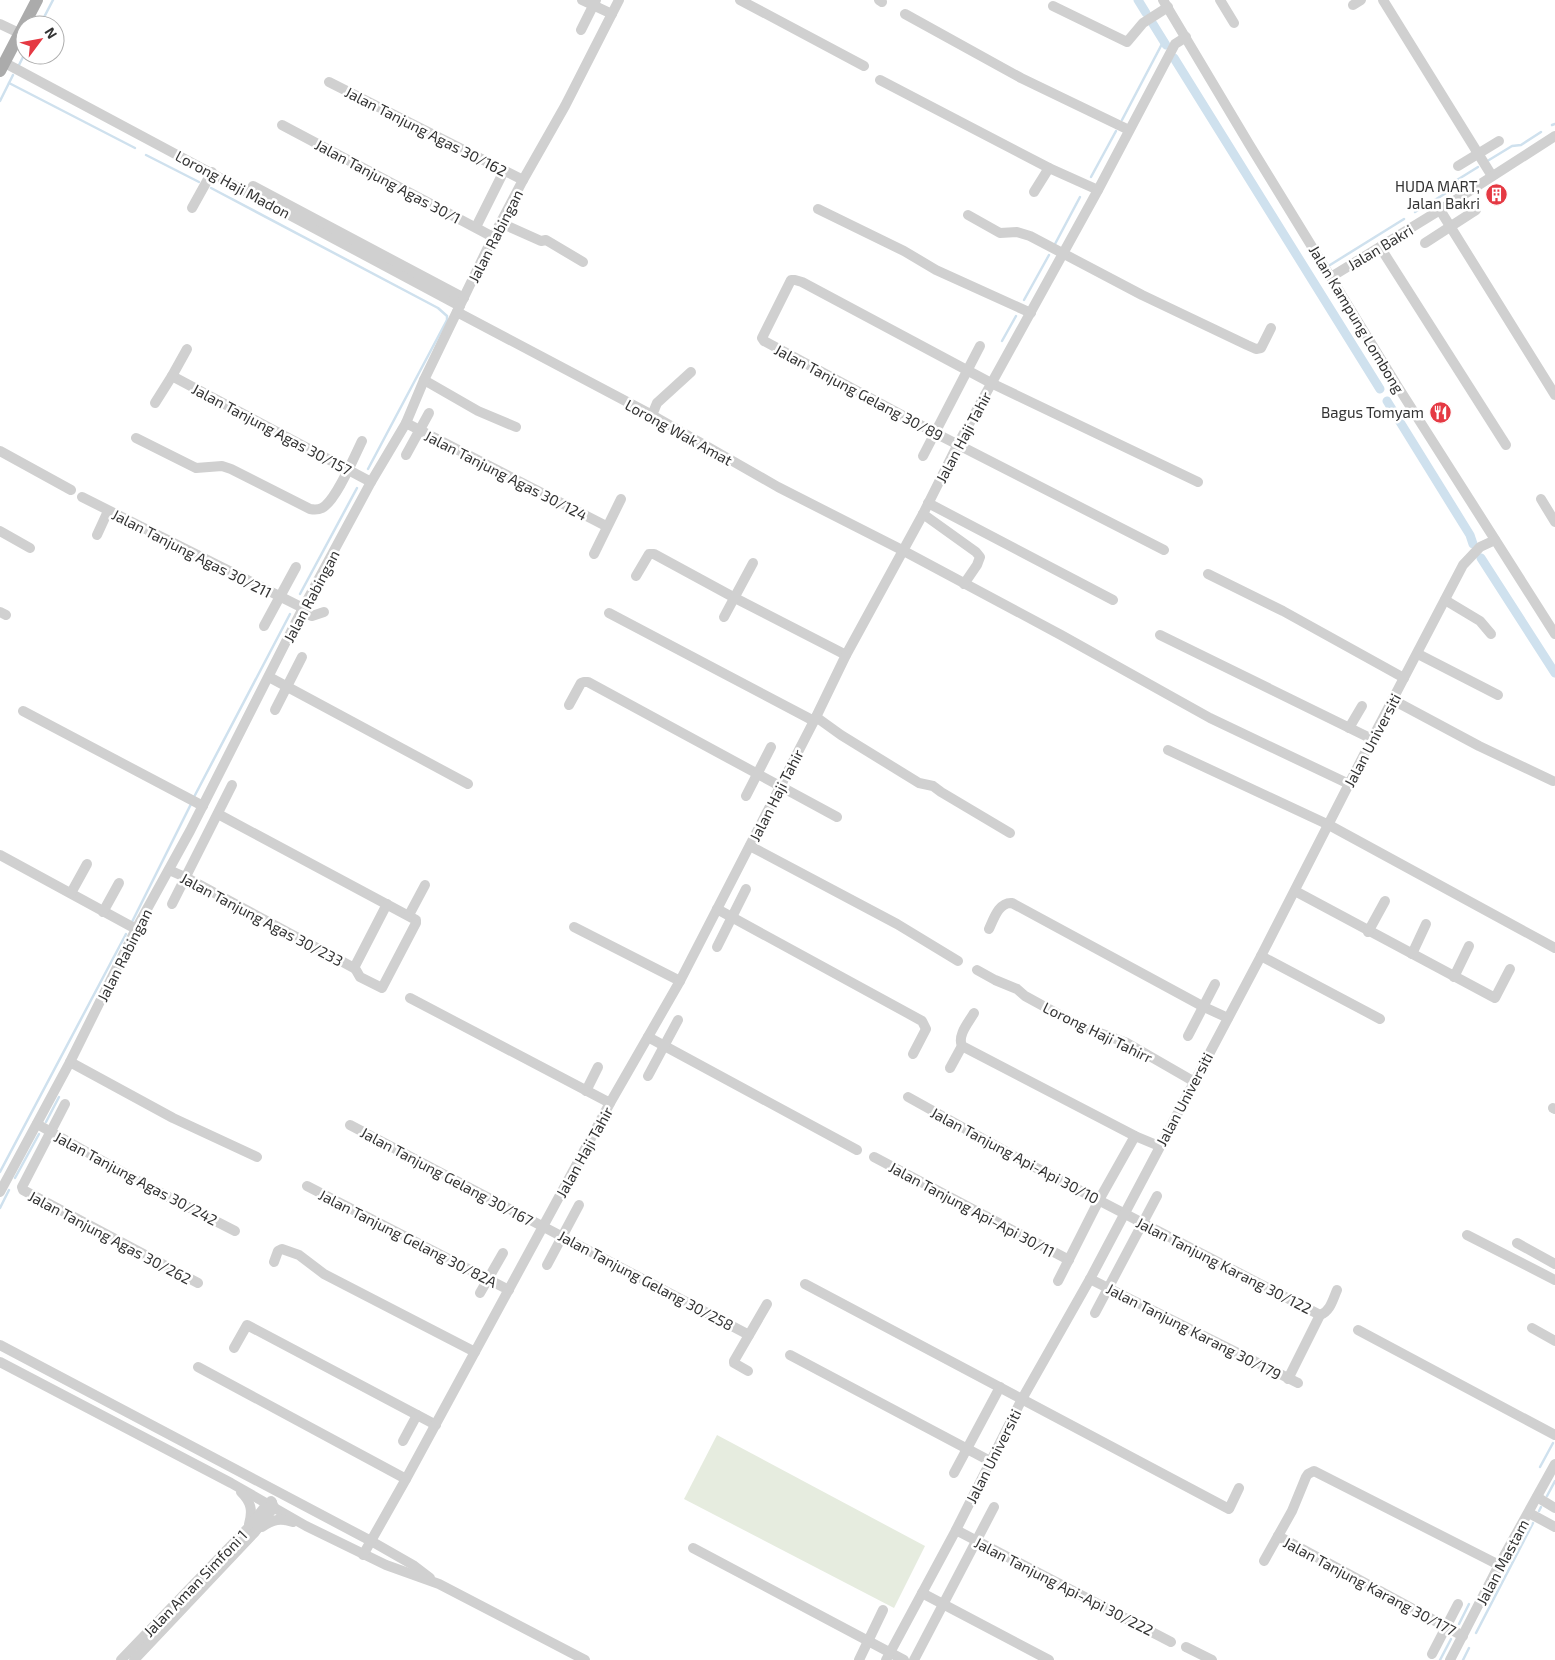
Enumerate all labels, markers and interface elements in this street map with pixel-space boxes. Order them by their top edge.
north arrow [15,15,65,65]
text: N [42,24,61,42]
street label: Jalan Tanjung Agas 30/162 [342,82,510,180]
street label: Jalan Tanjung Agas 30/1 [312,135,464,227]
street label: Lorong Haji Madon [172,146,293,223]
place label: HUDA MART, Jalan Bakri [1395,177,1480,212]
building icon: HUDA MART, Jalan Bakri [1484,183,1508,207]
street label: Jalan Rabingan [464,187,526,285]
street label: Jalan Bakri [1344,220,1416,274]
street label: Jalan Kampung Lombong [1306,242,1409,397]
street label: Jalan Tanjung Gelang 30/89 [771,340,946,445]
street label: Jalan Tanjung Agas 30/157 [189,379,355,480]
street label: Jalan Haji Tahir [931,388,995,486]
street label: Lorong Wak Amat [622,395,736,469]
restaurant icon: Bagus Tomyam [1428,400,1452,424]
place label: Bagus Tomyam [1321,403,1424,421]
street label: Jalan Tanjung Agas 30/124 [421,426,590,525]
street label: Jalan Tanjung Agas 30/211 [109,505,275,602]
street label: Jalan Rabingan [279,547,343,645]
street label: Jalan Universiti [1340,690,1404,790]
street label: Jalan Haji Tahir [745,746,808,844]
street label: Jalan Tanjung Agas 30/233 [177,868,346,970]
street label: Jalan Rabingan [93,906,155,1004]
street label: Lorong Haji Tahirr [1040,998,1156,1067]
street label: Jalan Universiti [1152,1049,1216,1149]
street label: Jalan Tanjung Api-Api 30/10 [927,1103,1102,1208]
street label: Jalan Haji Tahir [552,1104,617,1201]
street label: Jalan Tanjung Gelang 30/167 [357,1123,537,1230]
street label: Jalan Tanjung Agas 30/242 [51,1127,221,1230]
street label: Jalan Tanjung Api-Api 30/11 [886,1158,1058,1261]
street label: Jalan Tanjung Gelang 30/82A [316,1185,501,1292]
street label: Jalan Tanjung Agas 30/262 [25,1186,194,1289]
street label: Jalan Tanjung Karang 30/122 [1133,1213,1315,1318]
street label: Jalan Tanjung Gelang 30/258 [555,1226,737,1335]
street label: Jalan Tanjung Karang 30/179 [1103,1279,1284,1384]
street label: Jalan Universiti [962,1406,1024,1506]
street label: Jalan Mastam [1472,1516,1532,1608]
street label: Jalan Aman Simfoni 1 [139,1526,251,1640]
street label: Jalan Tanjung Api-Api 30/222 [971,1533,1156,1640]
street label: Jalan Tanjung Karang 30/177 [1280,1533,1460,1640]

